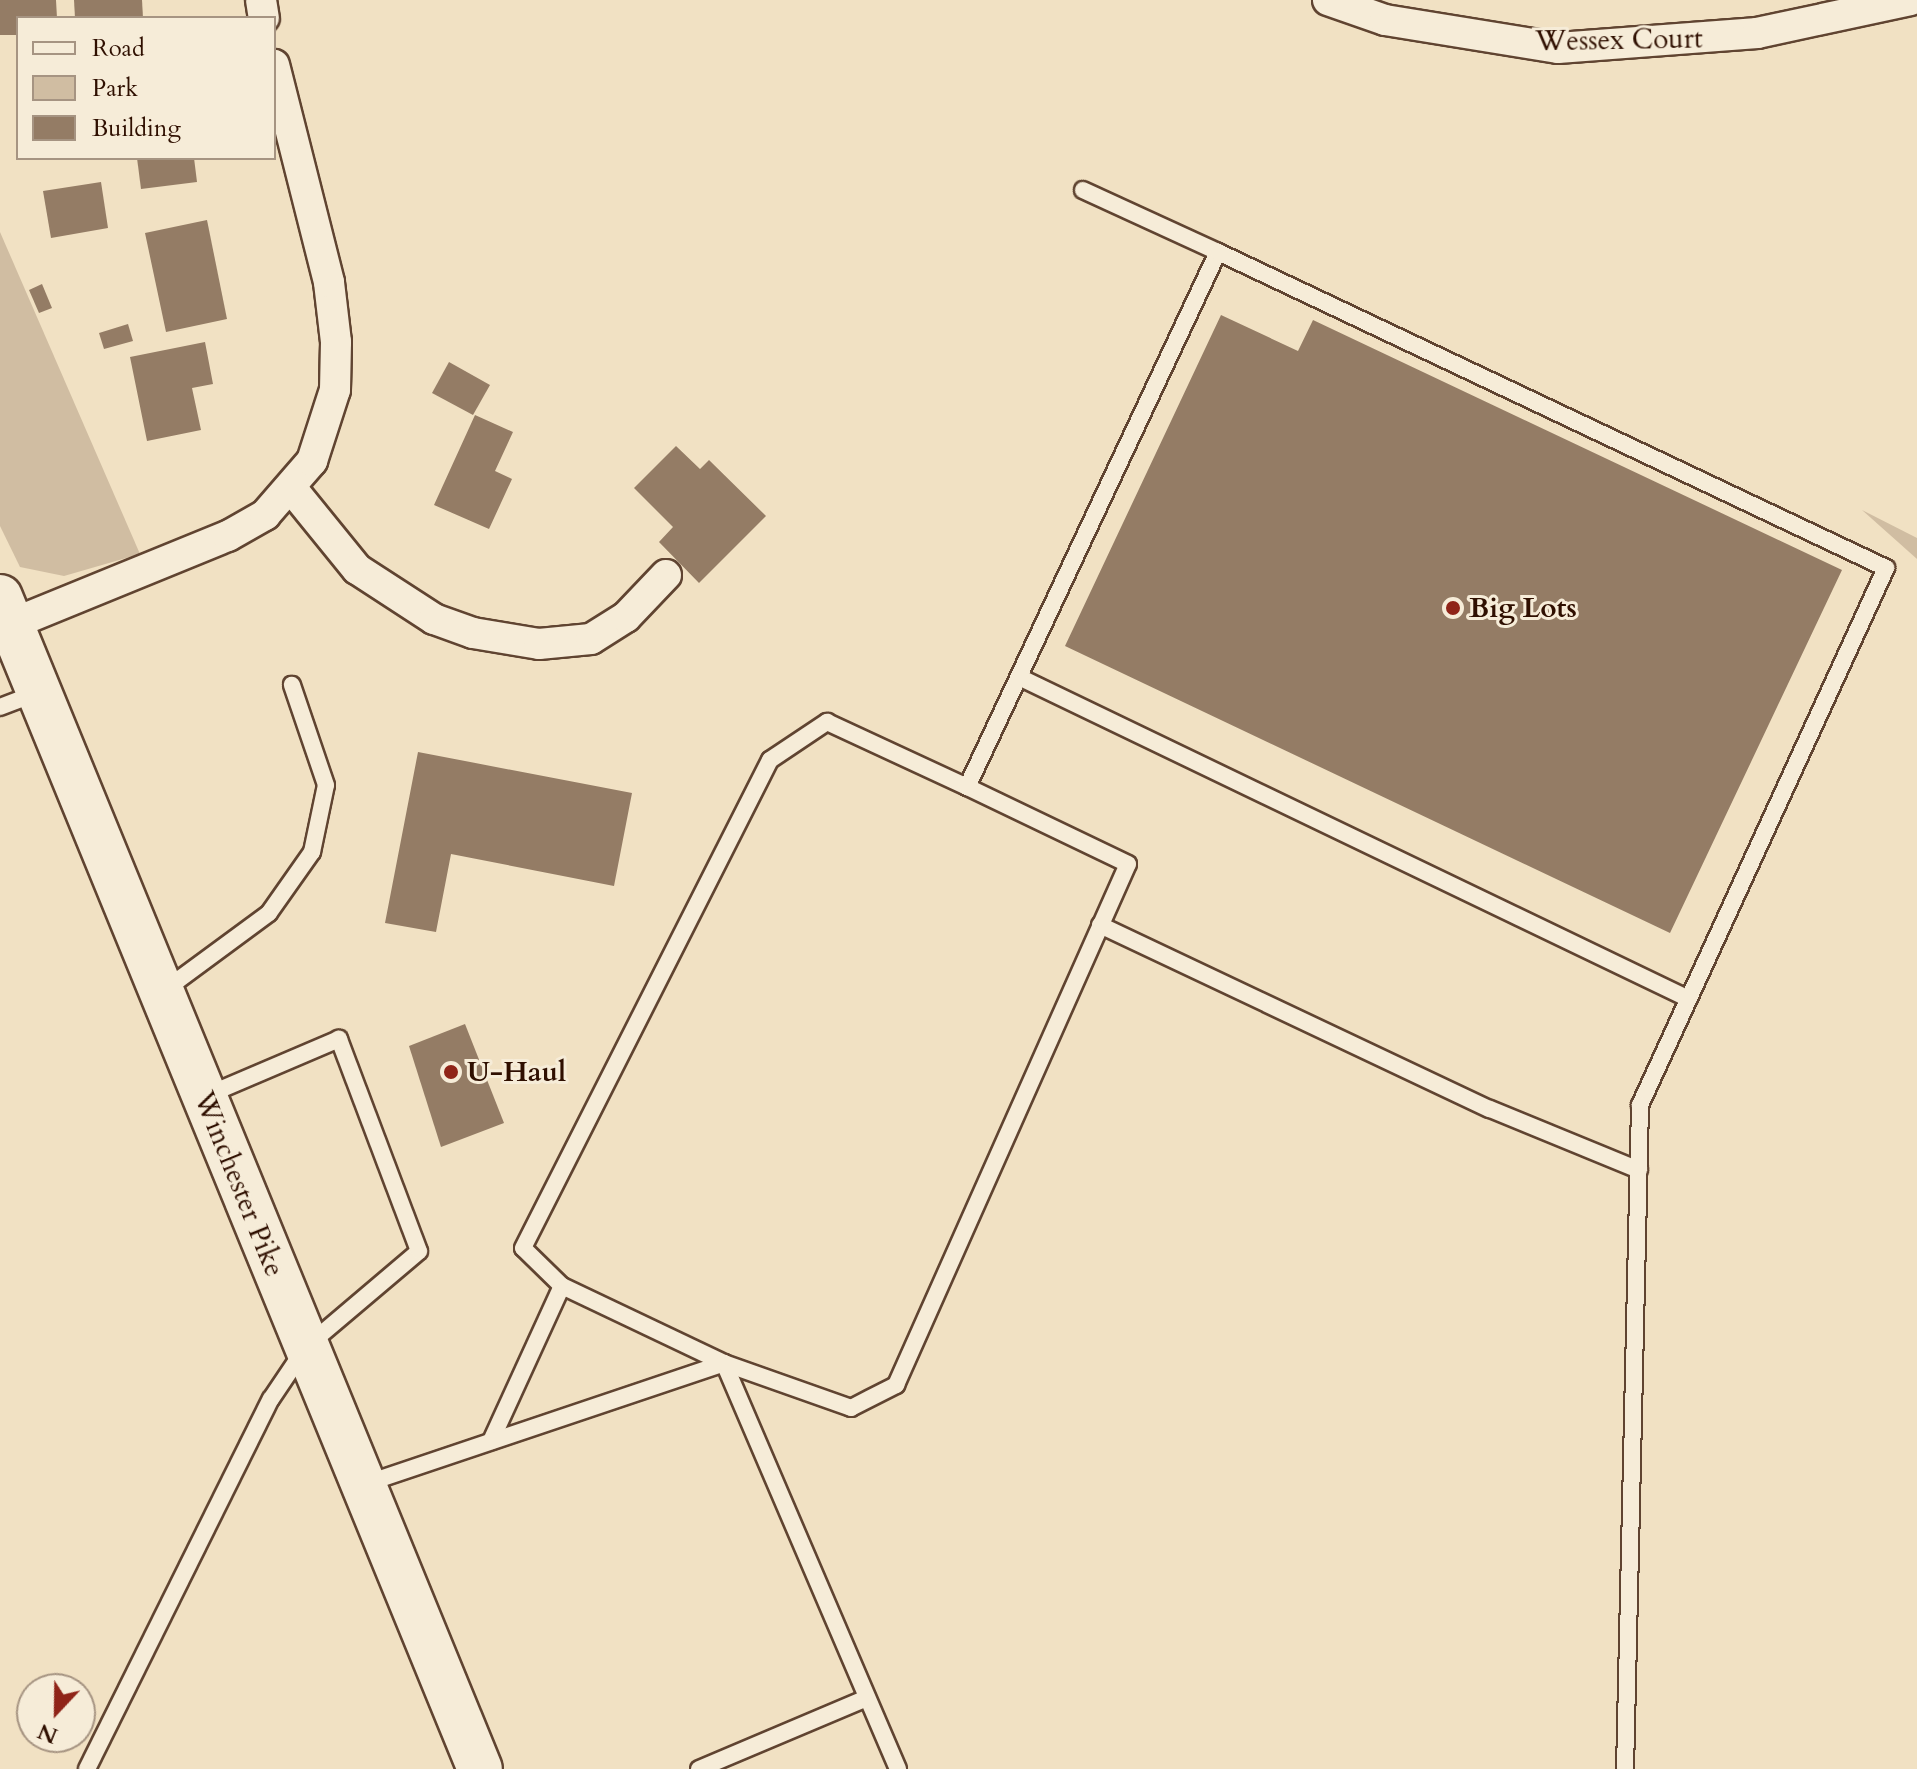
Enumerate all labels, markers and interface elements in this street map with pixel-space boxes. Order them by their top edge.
legend [16,16,276,160]
street label: Wessex Court [1535,22,1703,58]
text: Road [92,32,145,65]
text: Park [92,72,138,105]
text: Building [92,112,181,145]
place label: Big Lots [1469,591,1577,625]
marker: Big Lots [1444,599,1462,617]
place label: U-Haul [467,1055,566,1089]
marker: U-Haul [442,1063,460,1081]
street label: Winchester Pike [187,1087,291,1281]
north arrow [16,1673,96,1753]
text: N [33,1716,62,1751]

